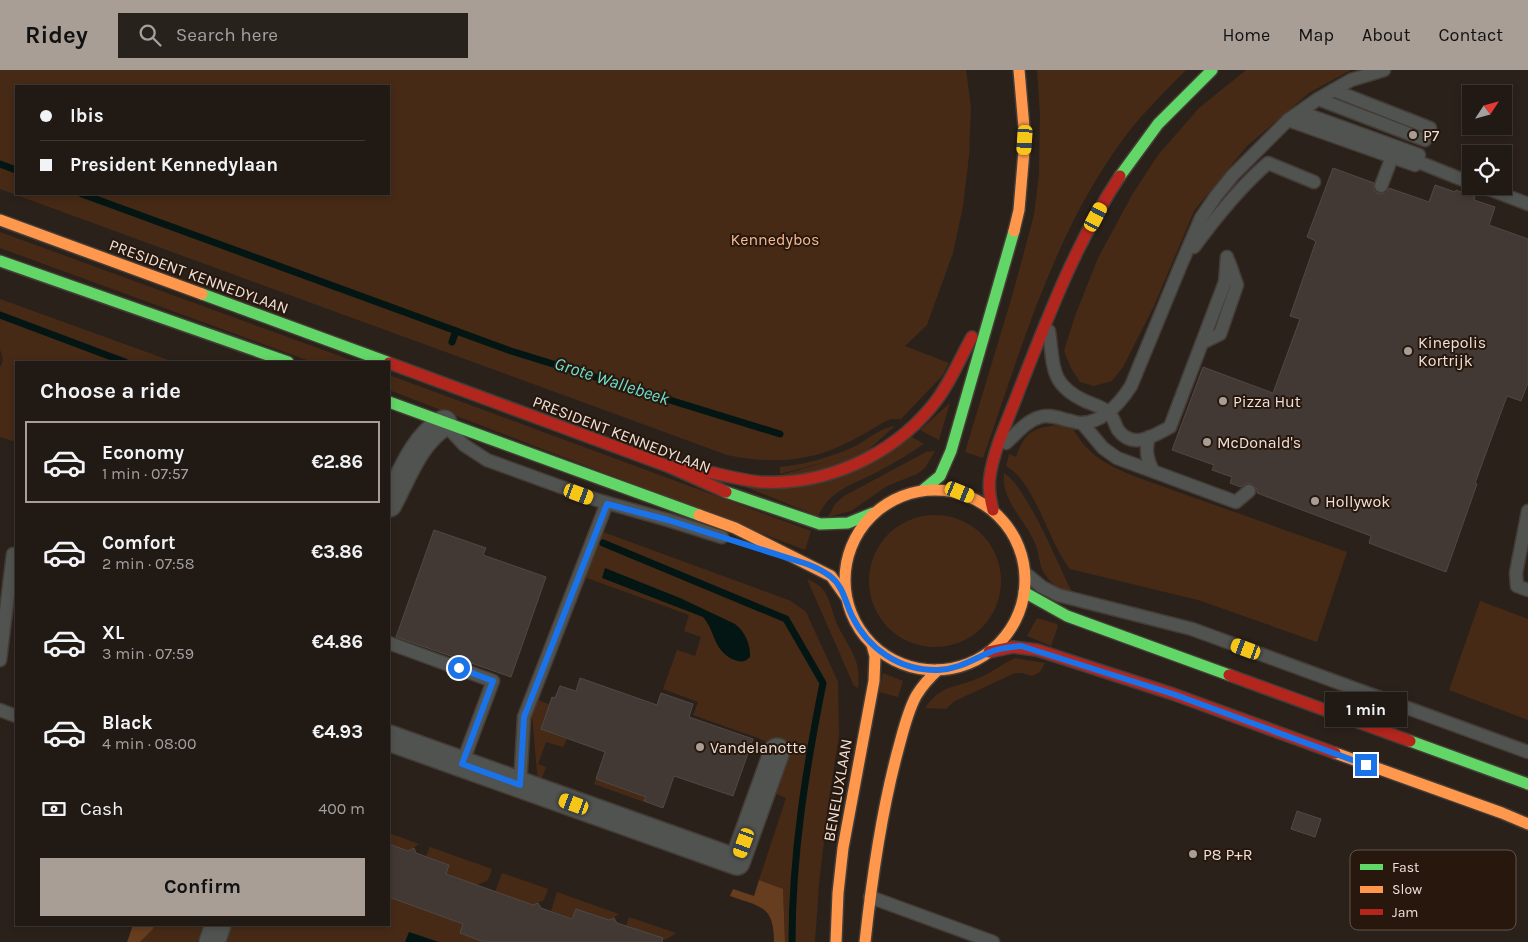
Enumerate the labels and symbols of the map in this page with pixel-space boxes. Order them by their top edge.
north arrow [1462,85,1512,135]
car [1016,125,1033,155]
place label: P7 [1423,126,1440,145]
marker: P7 [1407,129,1419,141]
car [1082,200,1109,234]
park label: Kennedybos [730,230,820,249]
street label: PRESIDENT KENNEDYLAAN [107,235,291,318]
place label: Kinepolis Kortrijk [1418,333,1486,370]
marker: Kinepolis Kortrijk [1402,345,1414,357]
water label: Grote Wallebeek [552,352,673,410]
street label: PRESIDENT KENNEDYLAAN [530,392,714,477]
place label: Pizza Hut [1233,392,1301,411]
marker: Pizza Hut [1217,395,1229,407]
place label: McDonald's [1217,433,1301,452]
marker: McDonald's [1201,436,1213,448]
car [943,479,976,505]
car [562,482,595,506]
place label: Hollywok [1325,492,1390,511]
marker: Hollywok [1309,495,1321,507]
car [1229,637,1262,661]
route start [448,657,470,679]
callout: 1 min [1325,692,1407,728]
street label: BENELUXLAAN [819,737,856,843]
place label: Vandelanotte [710,738,807,757]
marker: Vandelanotte [694,741,706,753]
route end [1355,754,1377,776]
car [557,792,590,816]
car [731,826,756,860]
place label: P8 P+R [1203,845,1253,864]
marker: P8 P+R [1187,848,1199,860]
legend [1350,850,1516,930]
text: Fast [1392,859,1419,876]
text: Slow [1392,881,1422,898]
text: Jam [1392,904,1418,921]

